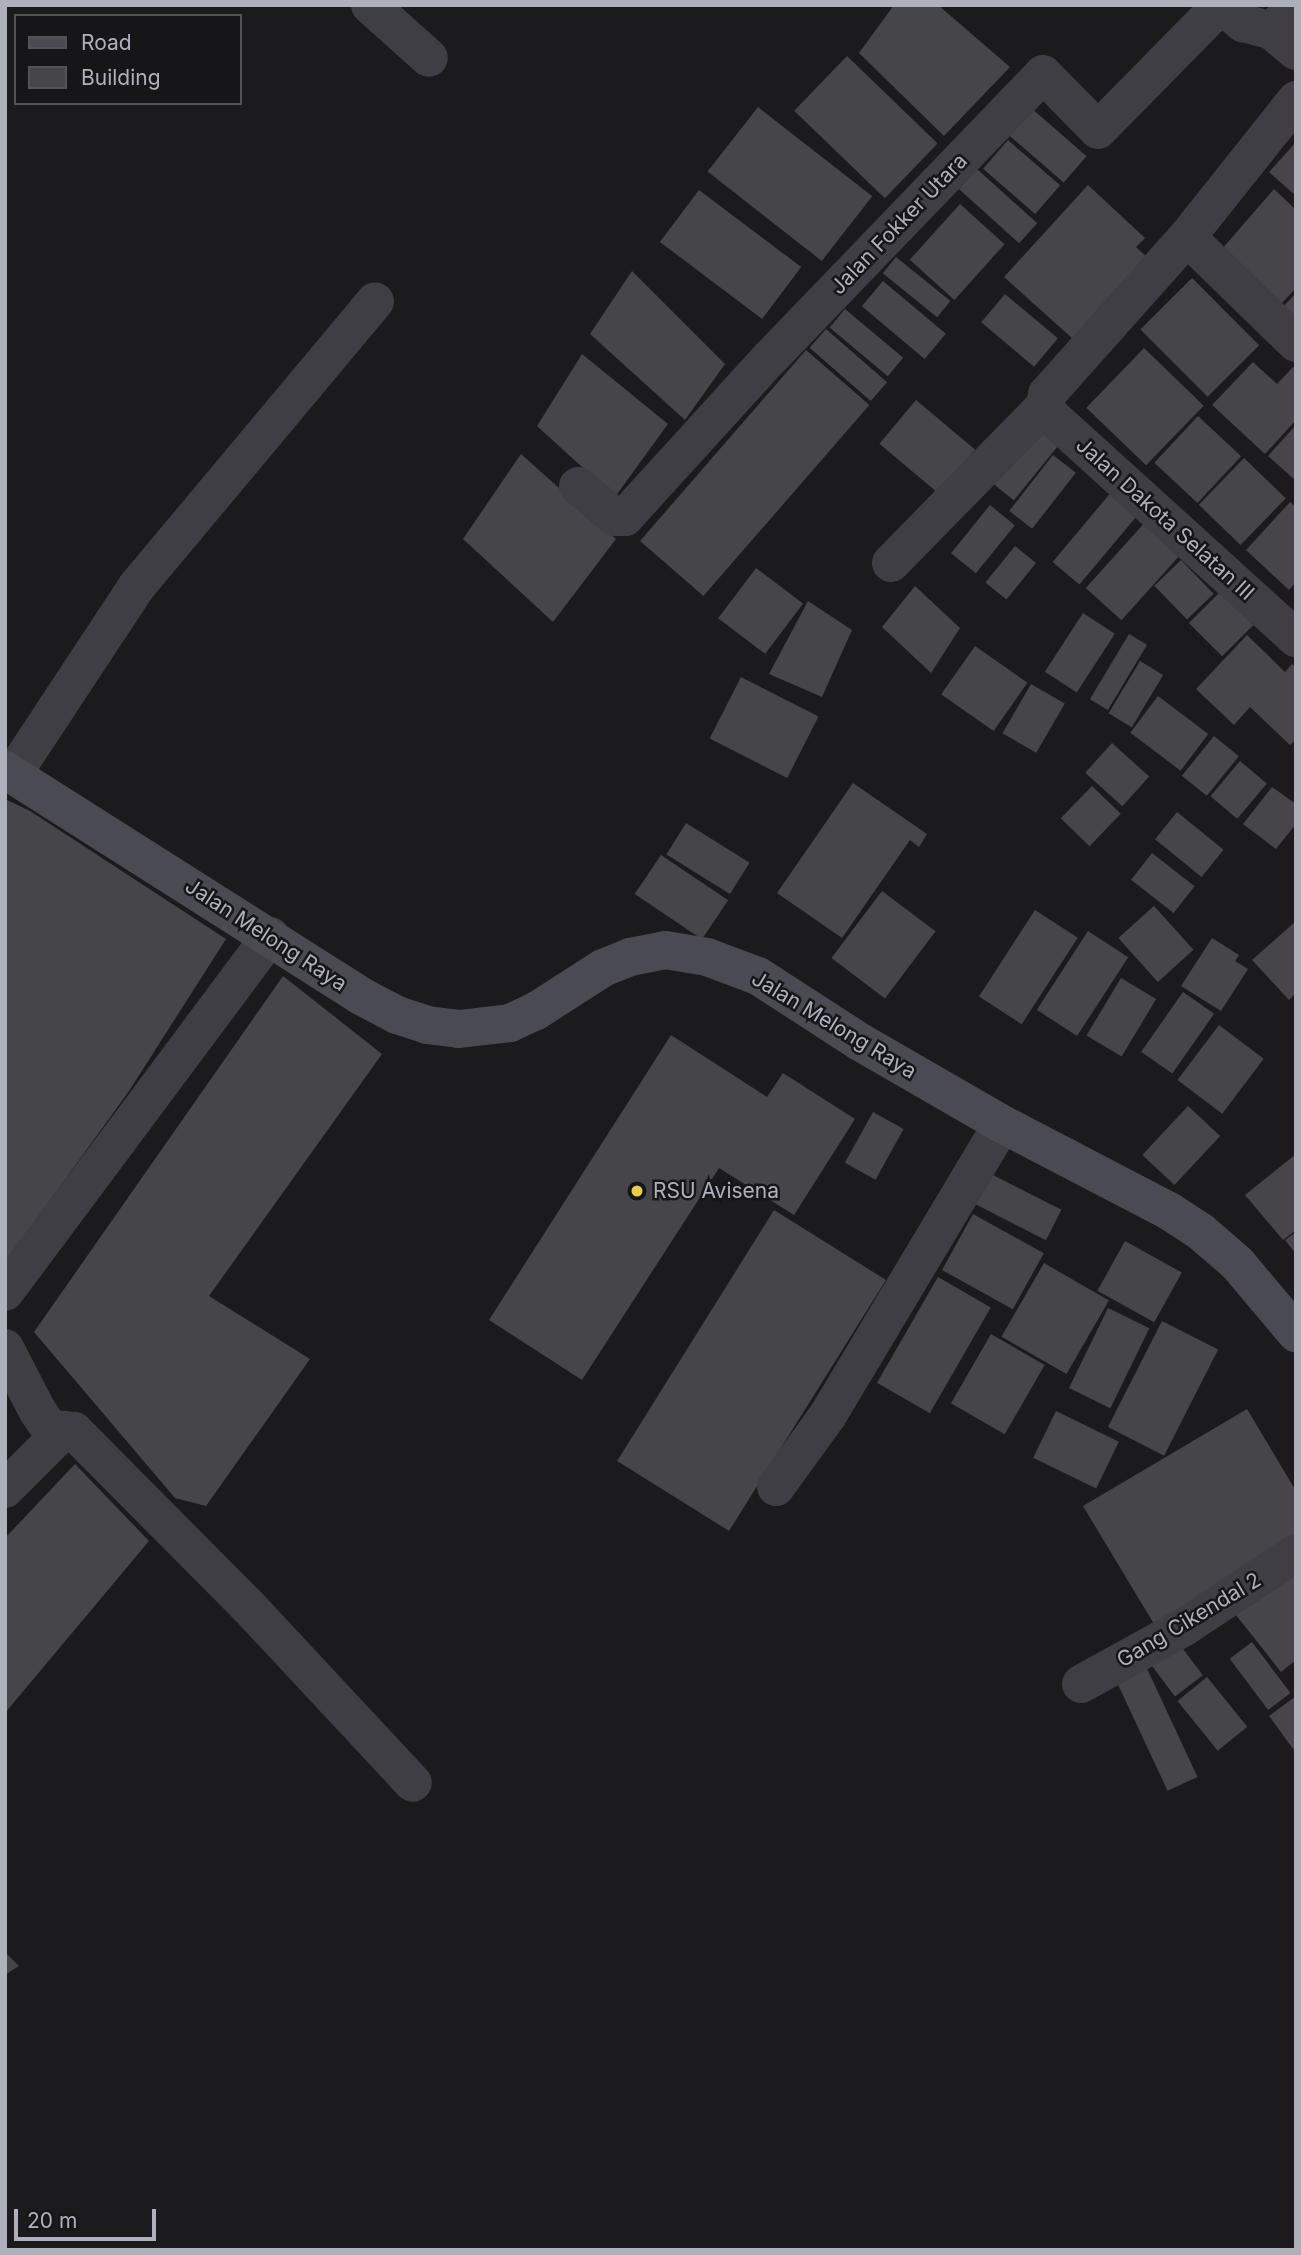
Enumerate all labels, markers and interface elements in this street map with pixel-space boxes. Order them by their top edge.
legend [14,14,242,105]
text: Road [81,30,132,55]
text: Building [81,65,161,90]
street label: Jalan Fokker Utara [825,148,973,300]
street label: Jalan Dakota Selatan III [1071,432,1259,606]
street label: Jalan Melong Raya [181,873,351,997]
street label: Jalan Melong Raya [747,966,921,1084]
place label: RSU Avisena [653,1178,779,1204]
marker: RSU Avisena [627,1181,647,1201]
street label: Gang Cikendal 2 [1113,1567,1265,1673]
scale bar [18,2196,159,2240]
text: 20 m [27,2208,77,2233]

